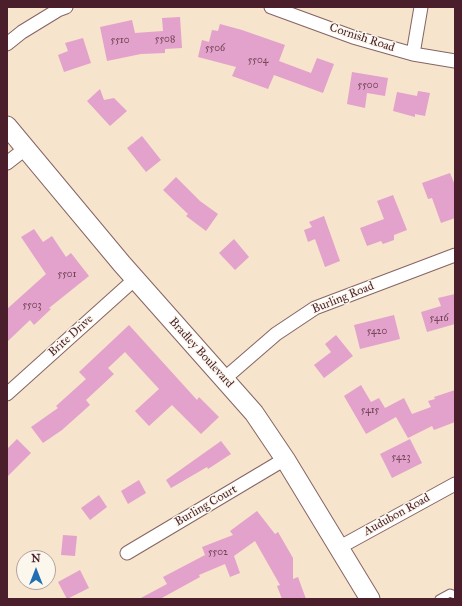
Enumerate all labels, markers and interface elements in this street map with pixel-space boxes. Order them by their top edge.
street label: Cornish Road [328,21,396,55]
house number: 5508 [155,34,175,46]
house number: 5510 [110,35,130,47]
house number: 5506 [205,43,225,55]
house number: 5504 [248,55,268,67]
house number: 5500 [358,80,378,92]
house number: 5501 [58,269,76,281]
street label: Burling Road [310,279,376,317]
house number: 5503 [22,300,42,312]
street label: Brite Drive [46,312,96,360]
house number: 5416 [429,313,449,325]
street label: Bradley Boulevard [166,315,236,391]
house number: 5420 [367,326,387,338]
house number: 5415 [361,405,379,417]
house number: 5423 [392,452,410,464]
street label: Burling Court [172,482,240,530]
street label: Audubon Road [361,491,433,539]
house number: 5502 [208,547,228,559]
north arrow [16,550,56,590]
text: N [31,552,41,565]

